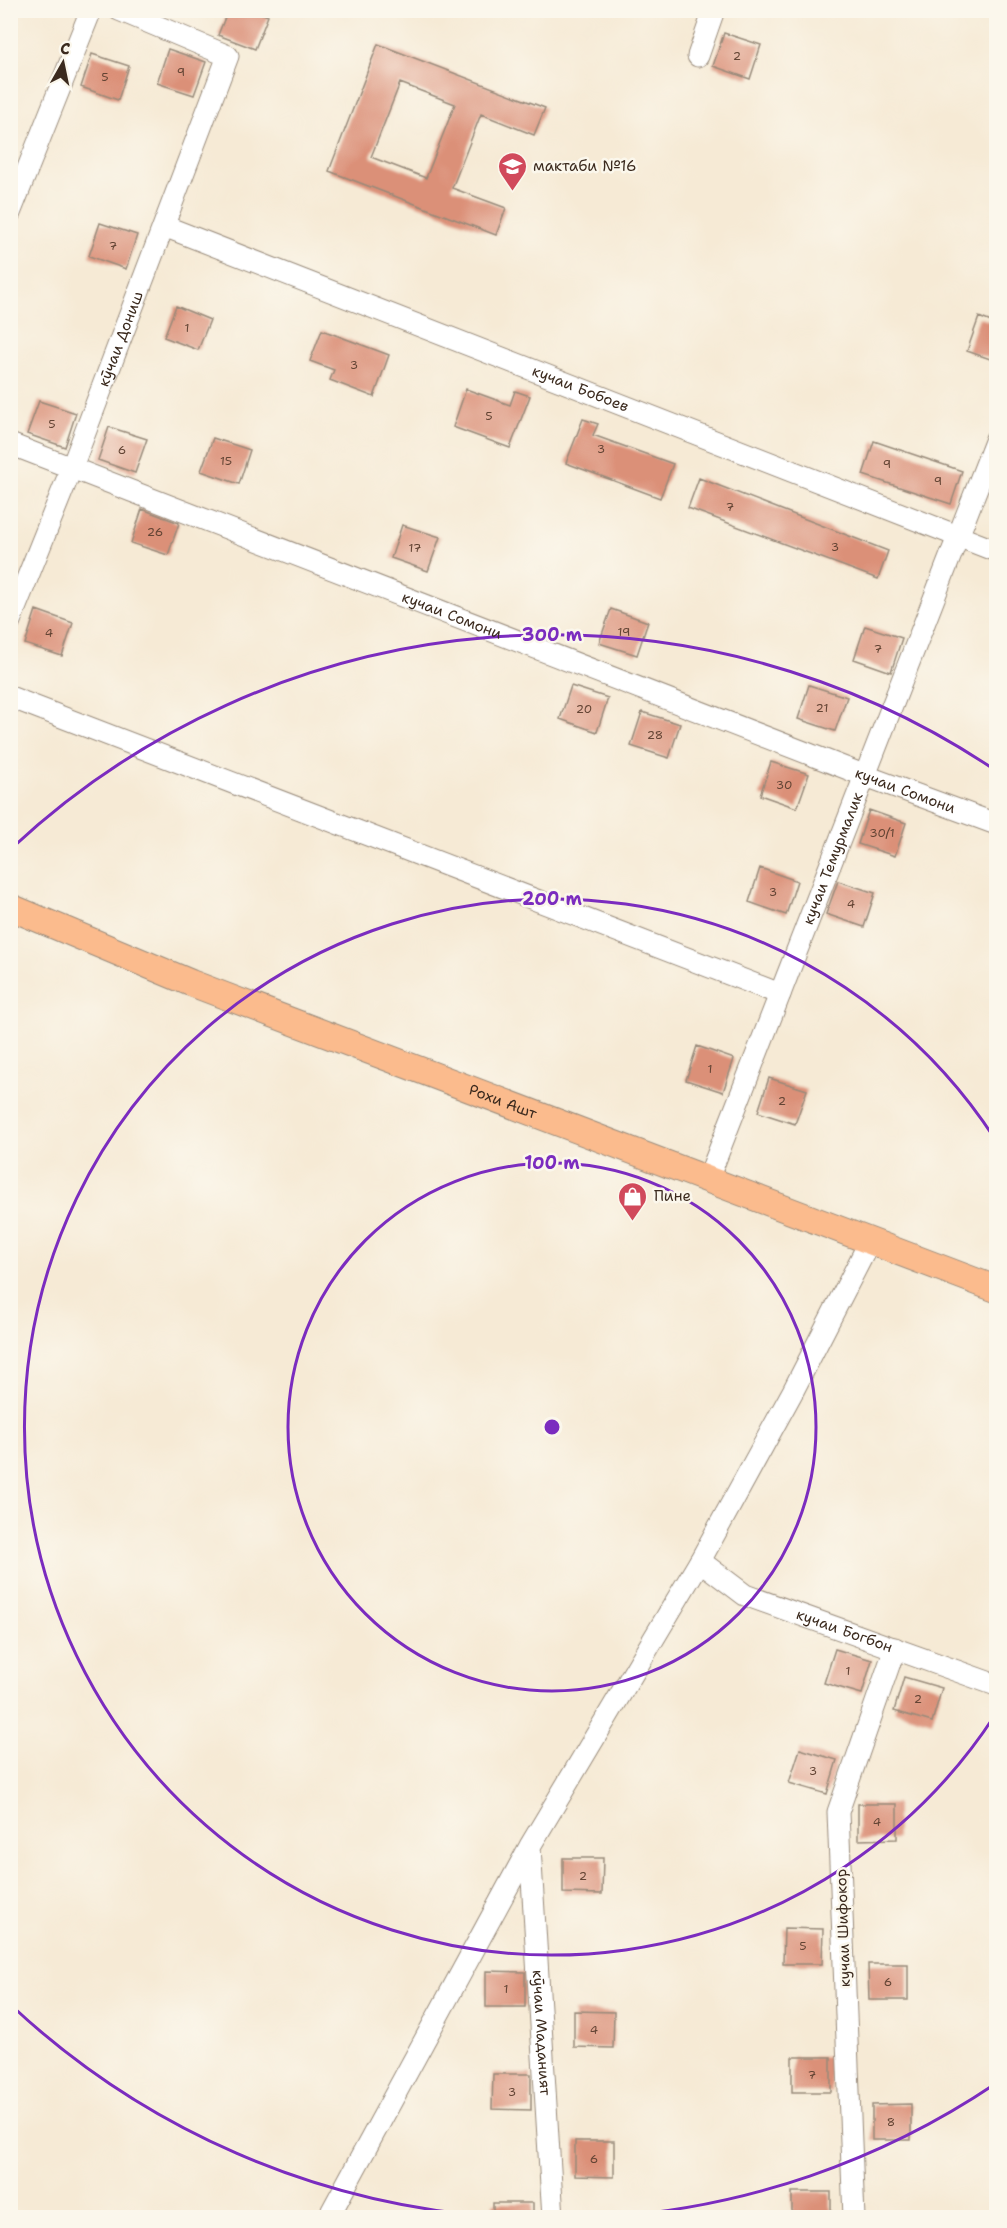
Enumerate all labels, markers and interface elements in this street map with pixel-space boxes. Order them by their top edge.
north arrow [33,33,93,93]
text: С [59,38,72,60]
house number: 2 [733,48,741,64]
house number: 9 [177,64,185,80]
house number: 5 [101,69,109,85]
school or university icon: мактаби №16 [496,150,528,192]
place label: мактаби №16 [533,156,637,176]
house number: 7 [109,238,117,254]
street label: кӯчаи Дониш [93,288,148,389]
house number: 1 [184,320,190,336]
house number: 3 [350,357,358,373]
street label: кучаи Бобоев [529,361,632,417]
house number: 5 [485,408,493,424]
house number: 5 [48,416,56,432]
house number: 3 [597,441,605,457]
house number: 6 [118,442,126,458]
house number: 15 [220,453,232,469]
house number: 9 [883,456,891,472]
house number: 9 [934,473,942,489]
house number: 7 [726,499,734,515]
house number: 26 [147,524,163,540]
house number: 3 [831,539,839,555]
house number: 17 [409,540,421,556]
street label: кучаи Сомони [399,587,505,644]
text: 300 m [522,623,583,647]
house number: 19 [618,624,630,640]
house number: 4 [45,625,53,641]
house number: 7 [874,641,882,657]
house number: 21 [816,700,828,716]
house number: 20 [576,701,592,717]
house number: 28 [647,727,663,743]
street label: кучаи Сомони [852,763,959,818]
house number: 30 [776,777,792,793]
street label: кучаи Темурмалик [798,789,868,928]
house number: 30/1 [869,825,895,841]
house number: 3 [769,884,777,900]
text: 200 m [522,887,583,911]
house number: 4 [847,896,855,912]
house number: 1 [707,1061,713,1077]
street label: Рохи Ашт [466,1080,540,1124]
house number: 2 [778,1093,786,1109]
text: 100 m [524,1151,580,1175]
shop icon: Пине [617,1180,649,1222]
place label: Пине [654,1186,691,1206]
centre of rings [542,1417,562,1437]
street label: кучаи Богбон [794,1604,895,1657]
house number: 1 [845,1663,851,1679]
house number: 2 [914,1691,922,1707]
house number: 3 [809,1763,817,1779]
house number: 4 [873,1814,881,1830]
house number: 2 [579,1868,587,1884]
street label: кучаи Шифокор [831,1868,855,1988]
house number: 5 [799,1938,807,1954]
street label: кӯчаи Маданият [528,1969,555,2096]
house number: 6 [884,1974,892,1990]
house number: 1 [503,1981,509,1997]
house number: 4 [590,2022,598,2038]
house number: 7 [808,2067,816,2083]
house number: 3 [508,2084,516,2100]
house number: 8 [887,2114,895,2130]
house number: 6 [590,2151,598,2167]

